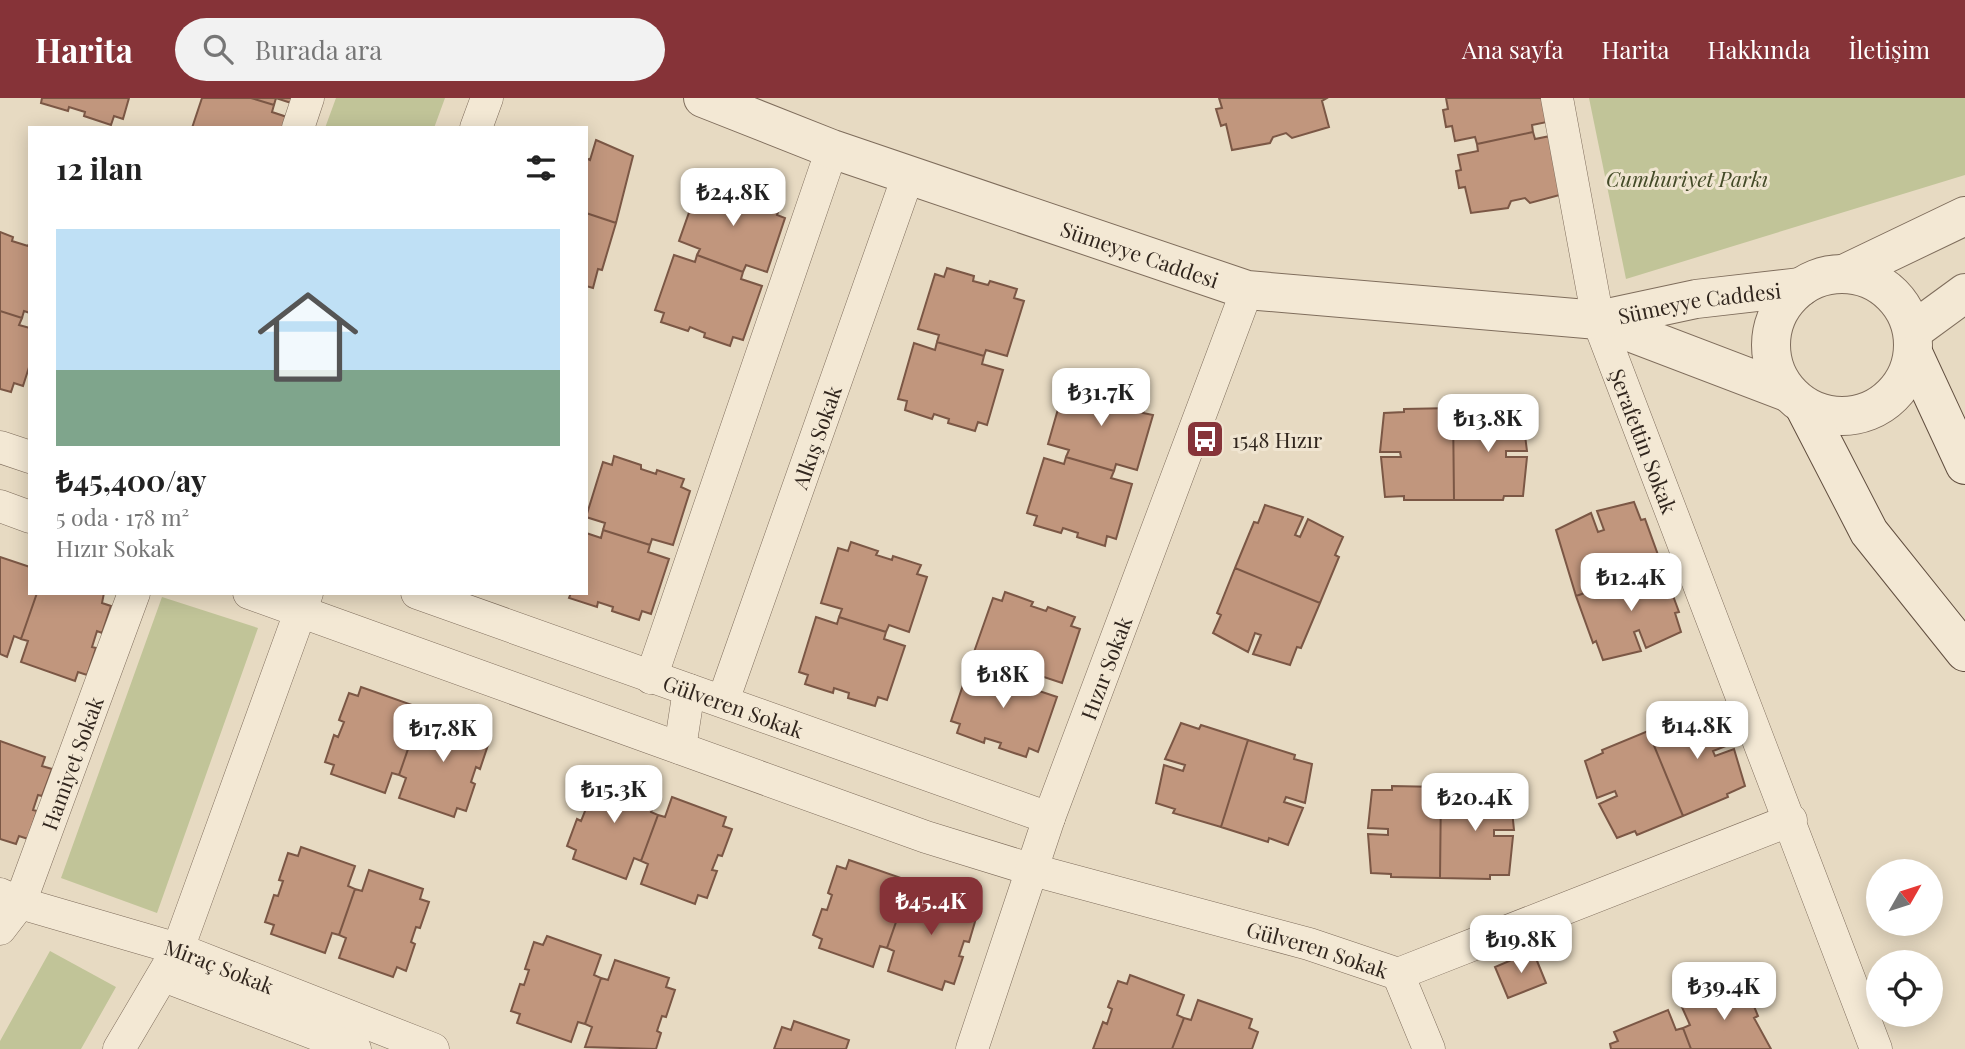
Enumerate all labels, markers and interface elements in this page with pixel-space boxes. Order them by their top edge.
search box [175,18,665,81]
text: Harita [35,27,133,71]
icon: search [199,30,237,68]
text: Burada ara [255,32,382,67]
text: Ana sayfa [1462,33,1563,65]
text: Harita [1601,33,1670,65]
text: Hakkında [1708,33,1810,65]
text: İletişim [1848,33,1930,65]
text: 12 ilan [56,148,143,188]
icon: filters [522,149,560,187]
park label: Cumhuriyet Parkı [1606,164,1768,192]
pin: ₺24.8K [676,169,790,228]
text: ₺24.8K [697,175,769,206]
street label: Sümeyye Caddesi [1057,214,1223,293]
icon: home [245,274,371,400]
street label: Sümeyye Caddesi [1615,275,1782,329]
street label: Şerafettin Sokak [1604,364,1685,518]
pin: ₺31.7K [1044,368,1158,428]
text: ₺31.7K [1068,375,1134,406]
street label: Alkış Sokak [785,381,847,493]
pin: ₺13.8K [1431,394,1545,454]
text: ₺13.8K [1454,401,1522,432]
bus stop icon: 1548 Hızır [1184,418,1226,460]
place label: 1548 Hızır [1232,425,1323,453]
text: ₺45,400/ay [56,460,207,500]
text: 5 oda · 178 m² [56,501,189,532]
text: Hızır Sokak [56,532,175,563]
pin: ₺12.4K [1574,554,1688,613]
text: ₺12.4K [1597,560,1665,591]
street label: Hızır Sokak [1073,612,1138,723]
pin: ₺18K [962,650,1044,710]
text: ₺18K [977,657,1029,688]
street label: Gülveren Sokak [660,668,808,744]
street label: Hamiyet Sokak [34,692,109,834]
pin: ₺14.8K [1640,702,1754,761]
pin: ₺17.8K [386,704,500,764]
text: ₺14.8K [1662,708,1732,739]
text: ₺17.8K [409,711,477,742]
pin: ₺15.3K [557,766,671,825]
text: ₺15.3K [581,772,647,803]
pin: ₺20.4K [1418,774,1532,833]
text: ₺20.4K [1438,780,1512,811]
north arrow [1866,859,1942,936]
map controls [1866,859,1943,1027]
pin: ₺45.4K [874,878,988,937]
text: ₺45.4K [896,884,966,915]
street label: Gülveren Sokak [1244,914,1393,984]
pin: ₺19.8K [1464,916,1578,975]
text: ₺19.8K [1486,922,1556,953]
street label: Miraç Sokak [161,932,279,1000]
button: locate [1866,950,1943,1027]
pin: ₺39.4K [1667,962,1781,1022]
text: ₺39.4K [1688,969,1760,1000]

